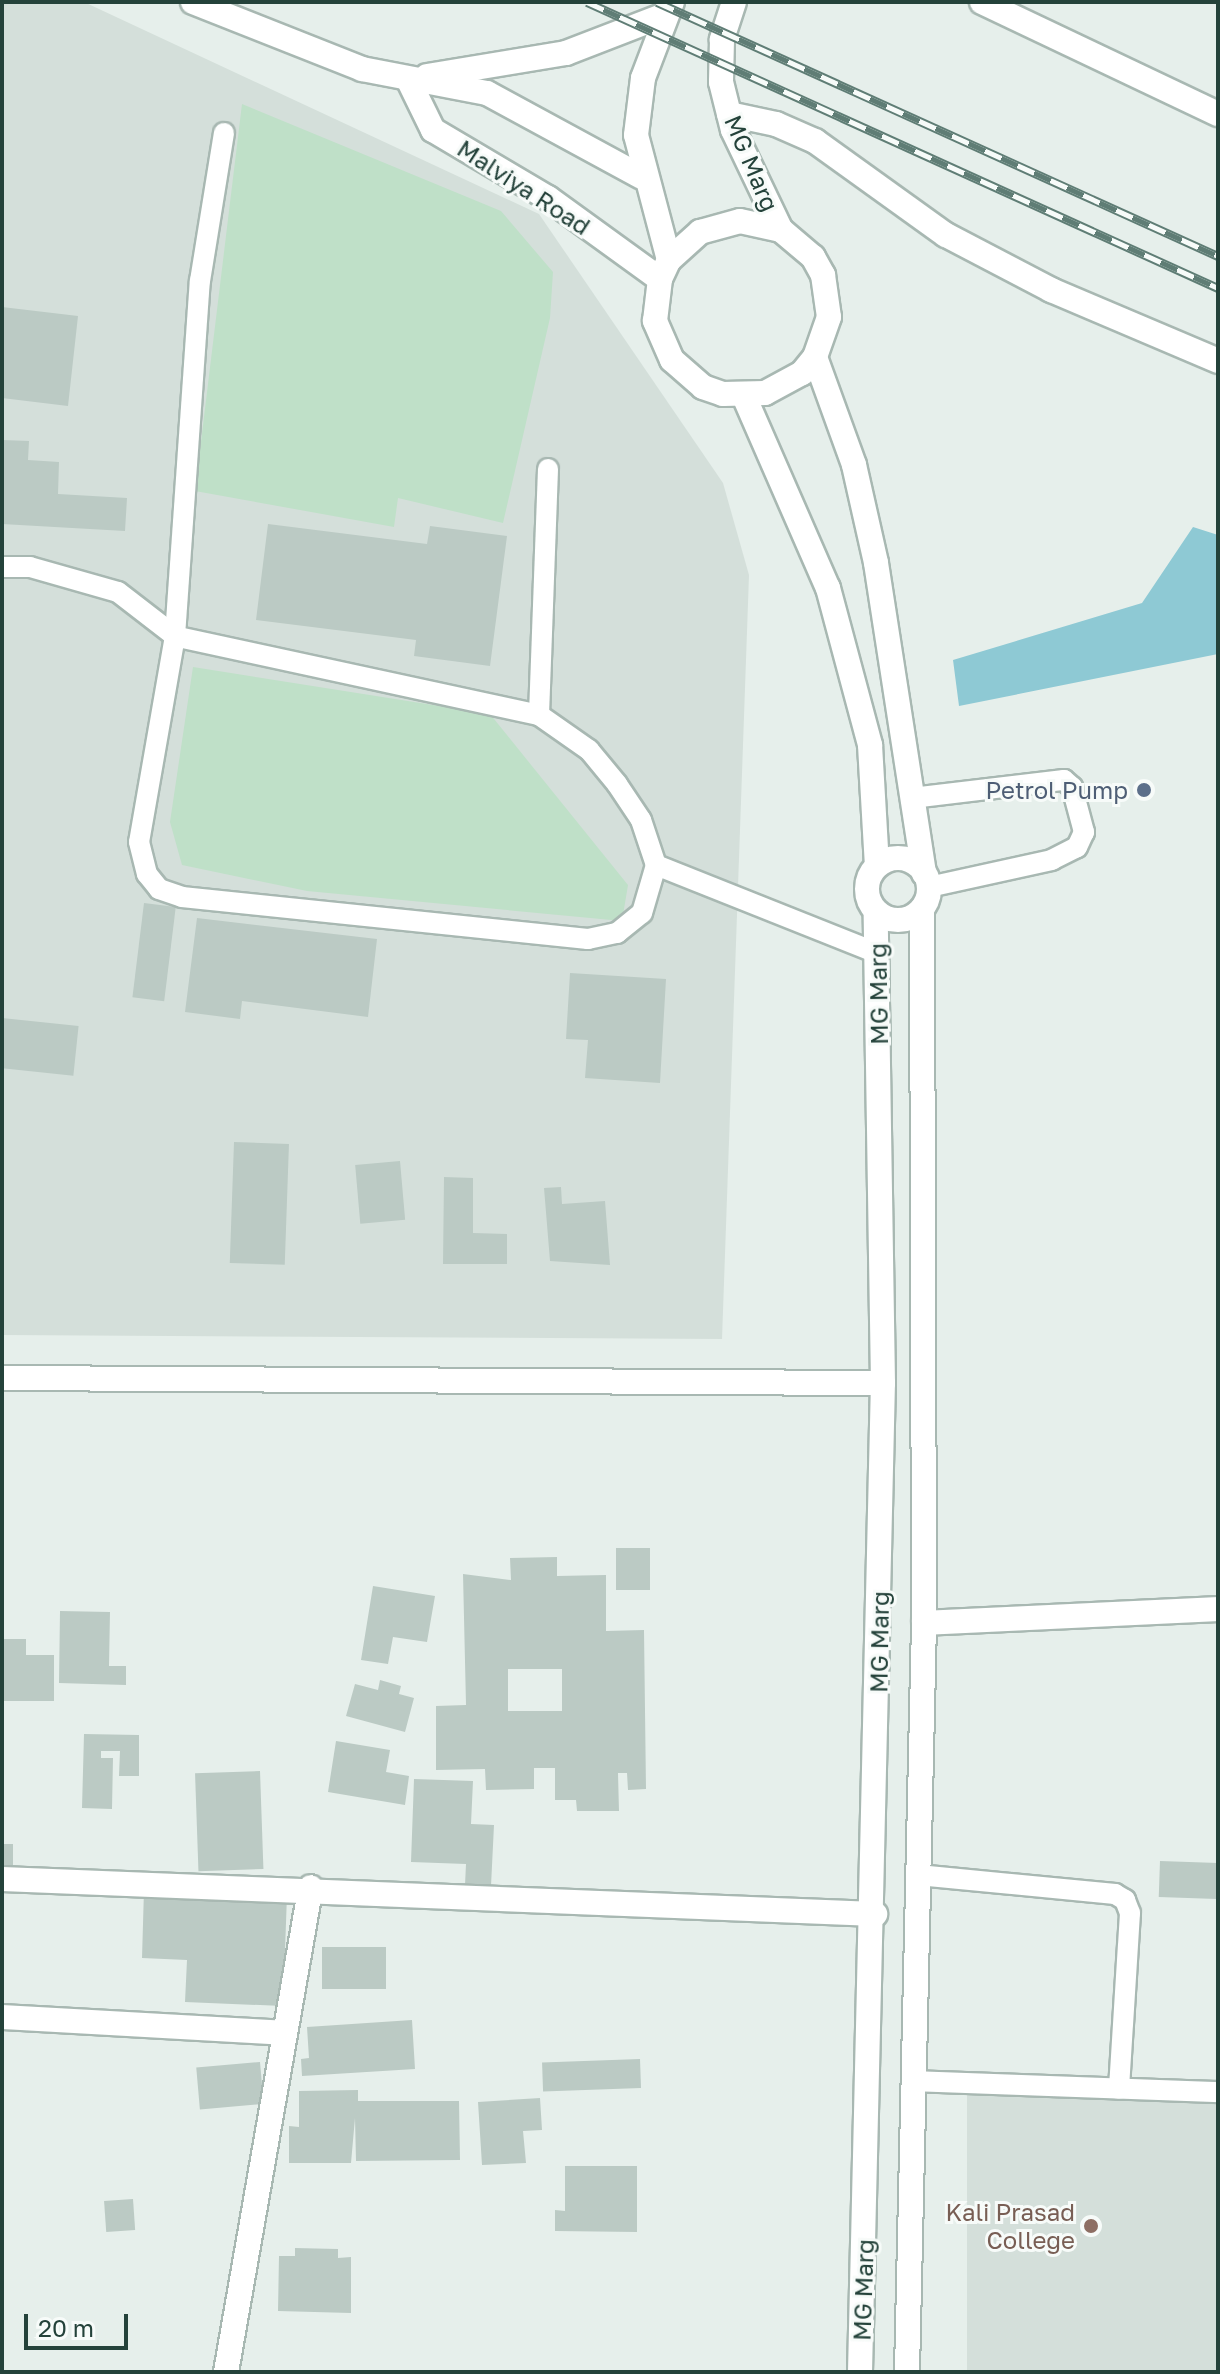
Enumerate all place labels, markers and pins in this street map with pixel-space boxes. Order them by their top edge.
place label: Petrol Pump [986,776,1128,804]
marker: Petrol Pump [1135,781,1153,799]
place label: Kali Prasad College [946,2198,1075,2254]
marker: Kali Prasad College [1082,2217,1100,2235]

